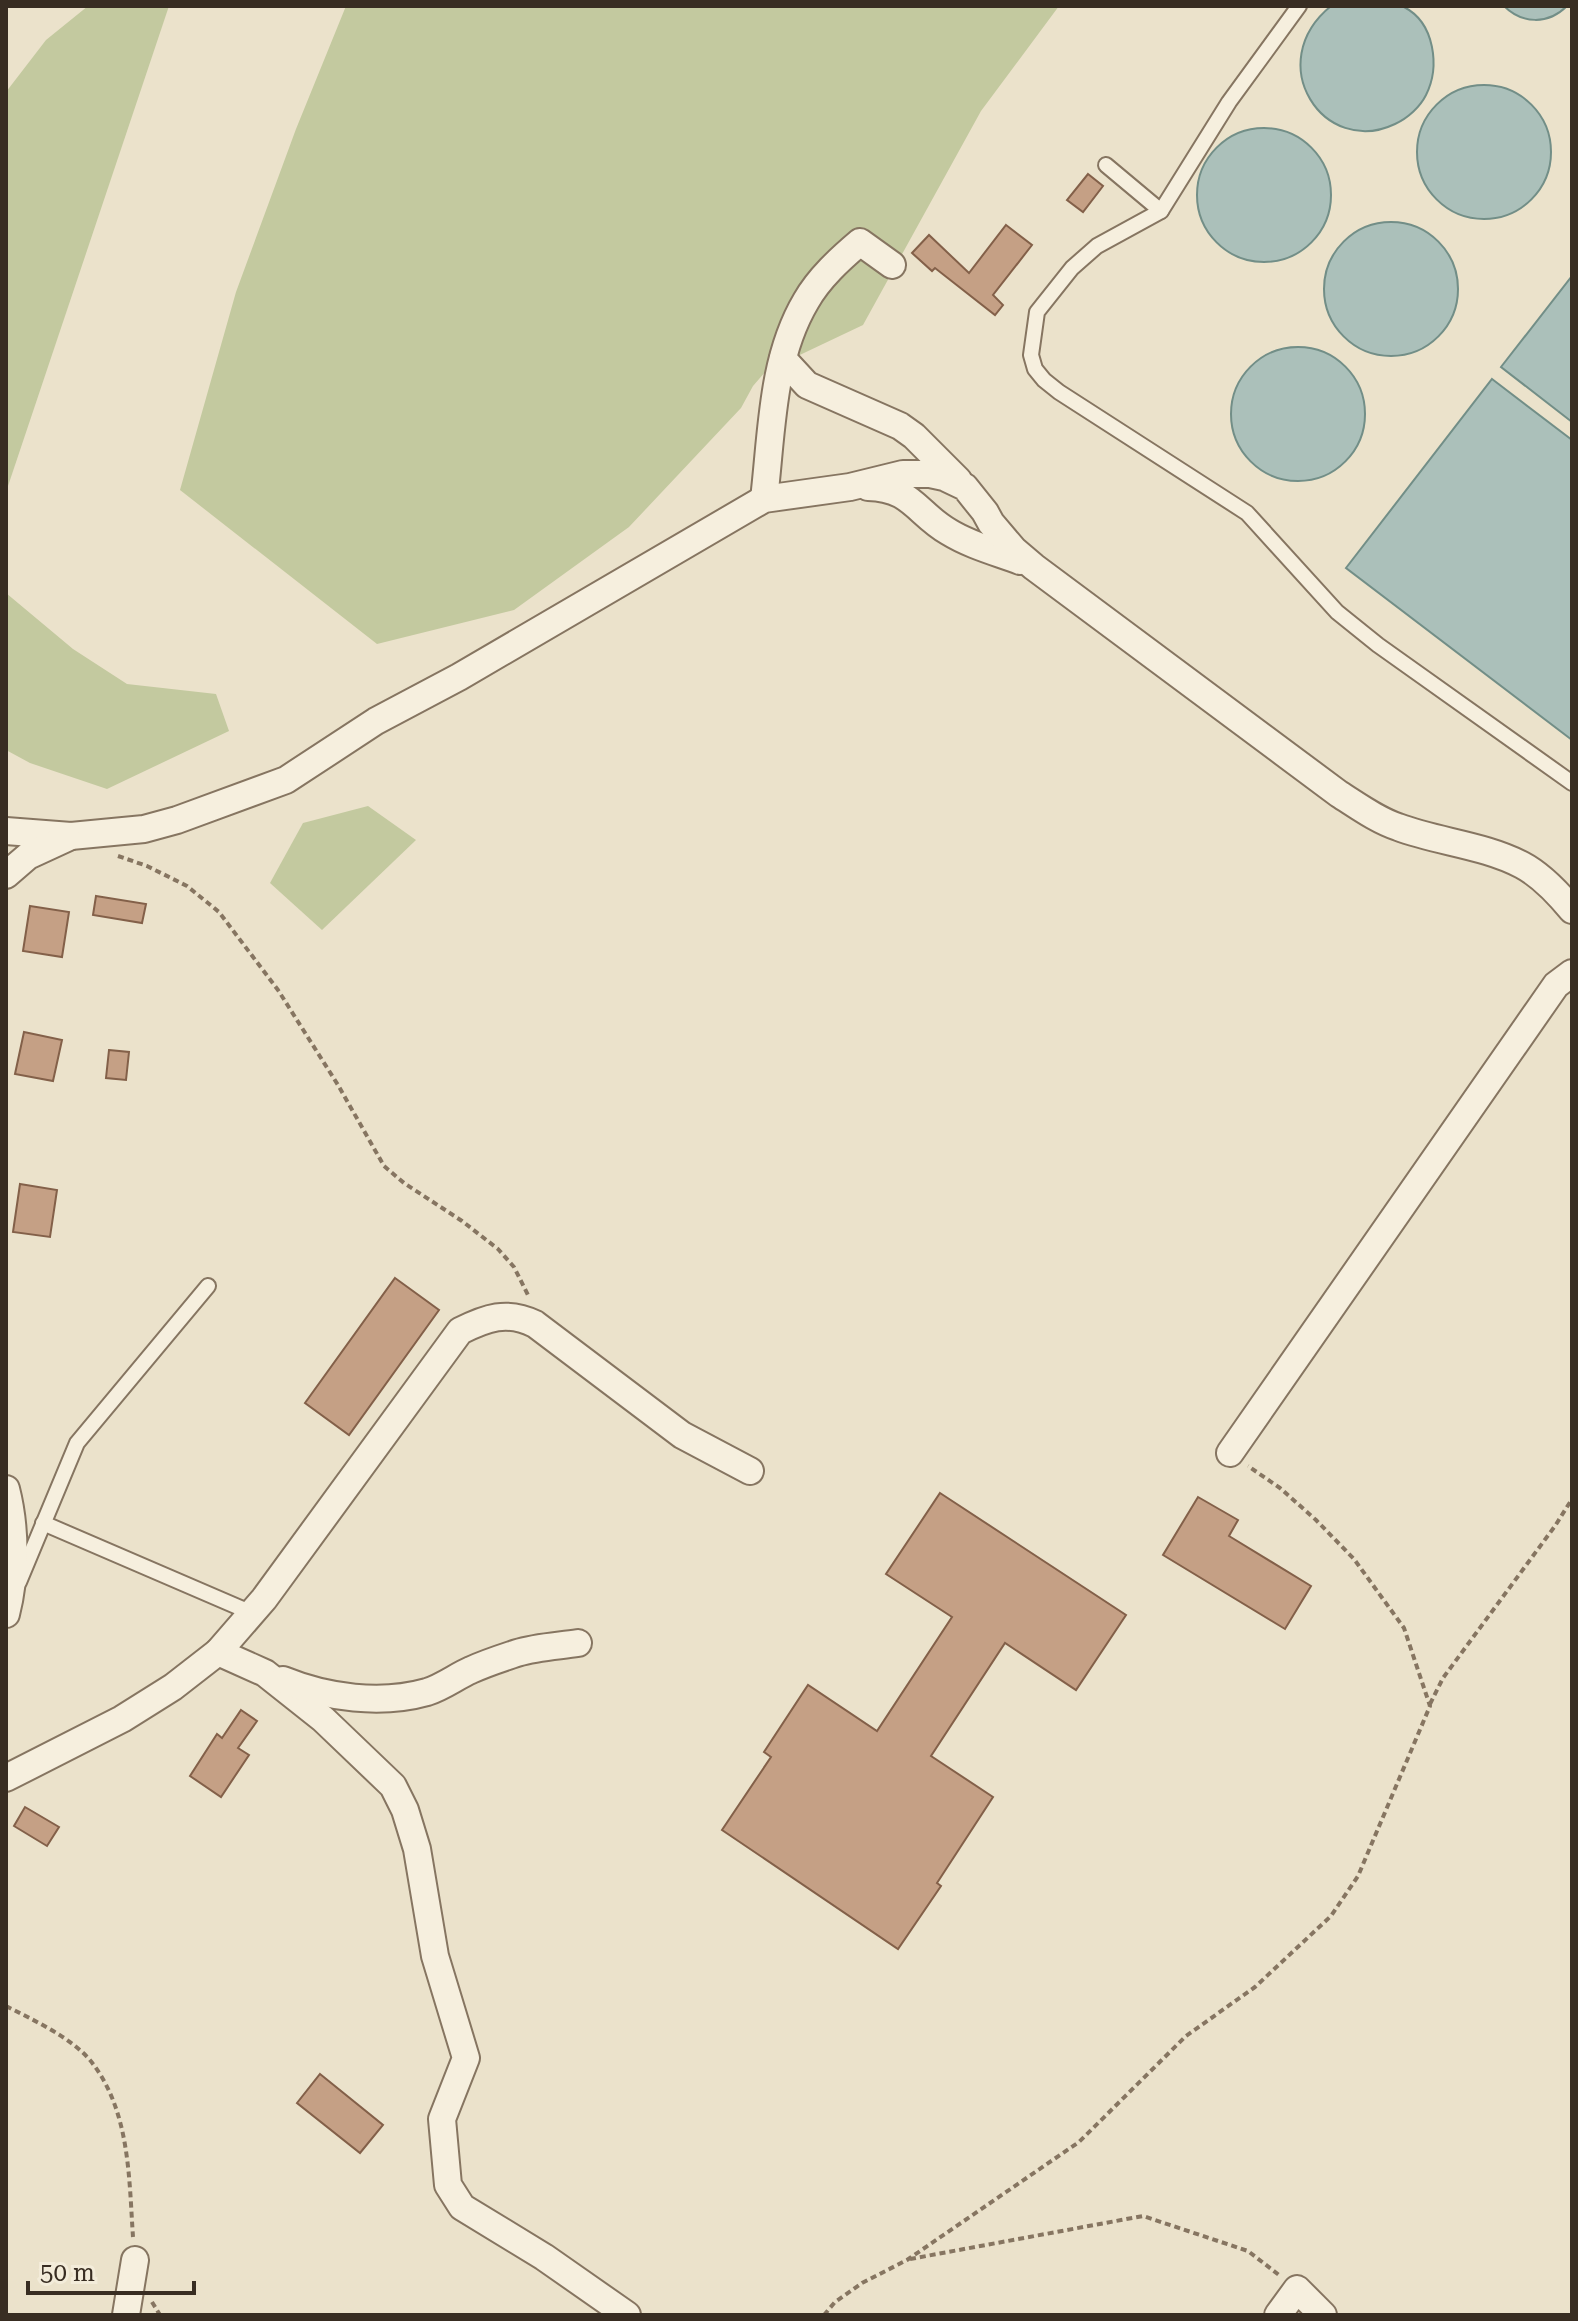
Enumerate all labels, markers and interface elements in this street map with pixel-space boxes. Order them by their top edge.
scale bar [28,2245,194,2295]
text: 50 m [40,2259,95,2287]

